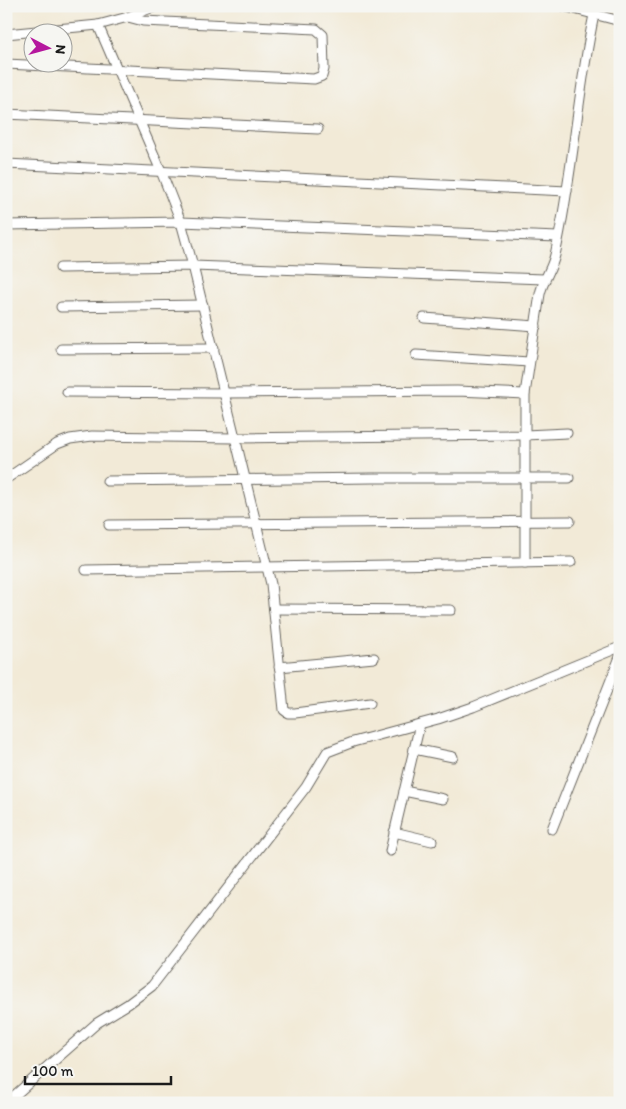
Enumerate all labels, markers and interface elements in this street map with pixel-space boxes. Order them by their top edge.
north arrow [22,22,72,72]
text: N [51,44,69,55]
scale bar [25,1054,171,1086]
text: 100 m [32,1062,74,1080]

